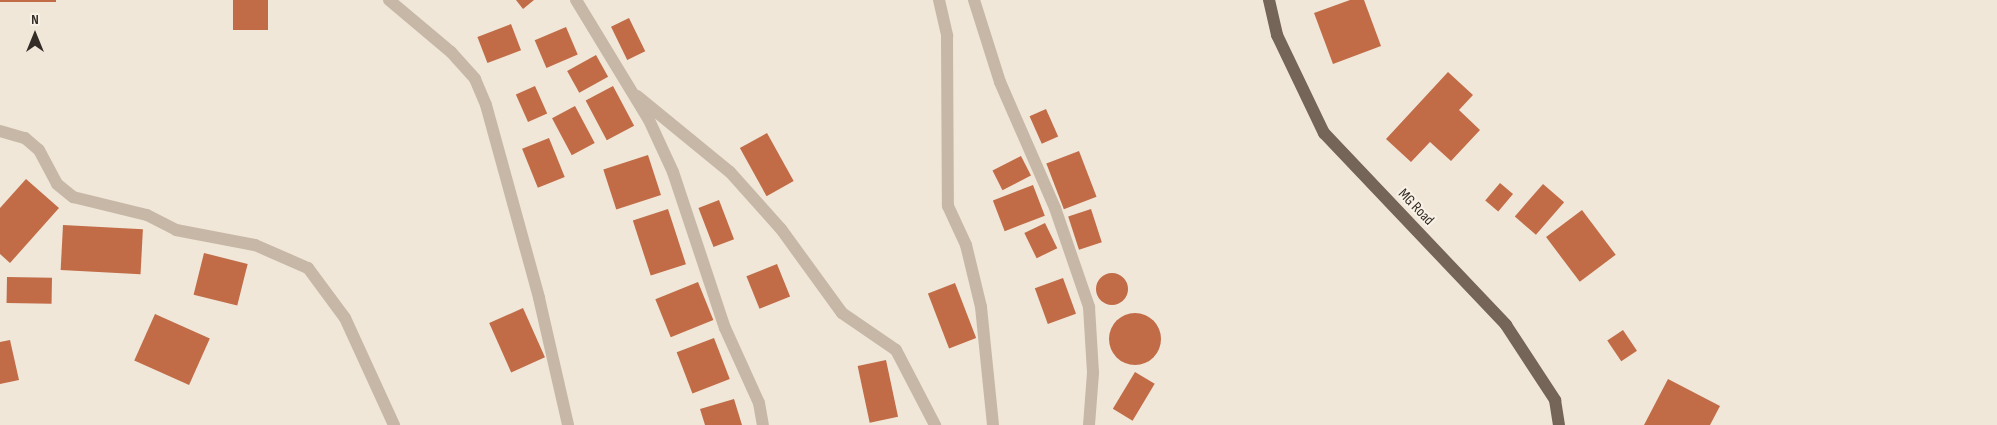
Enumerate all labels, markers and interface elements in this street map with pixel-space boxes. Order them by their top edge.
north arrow [10,10,60,60]
text: N [31,11,39,28]
street label: MG Road [1394,185,1438,229]

